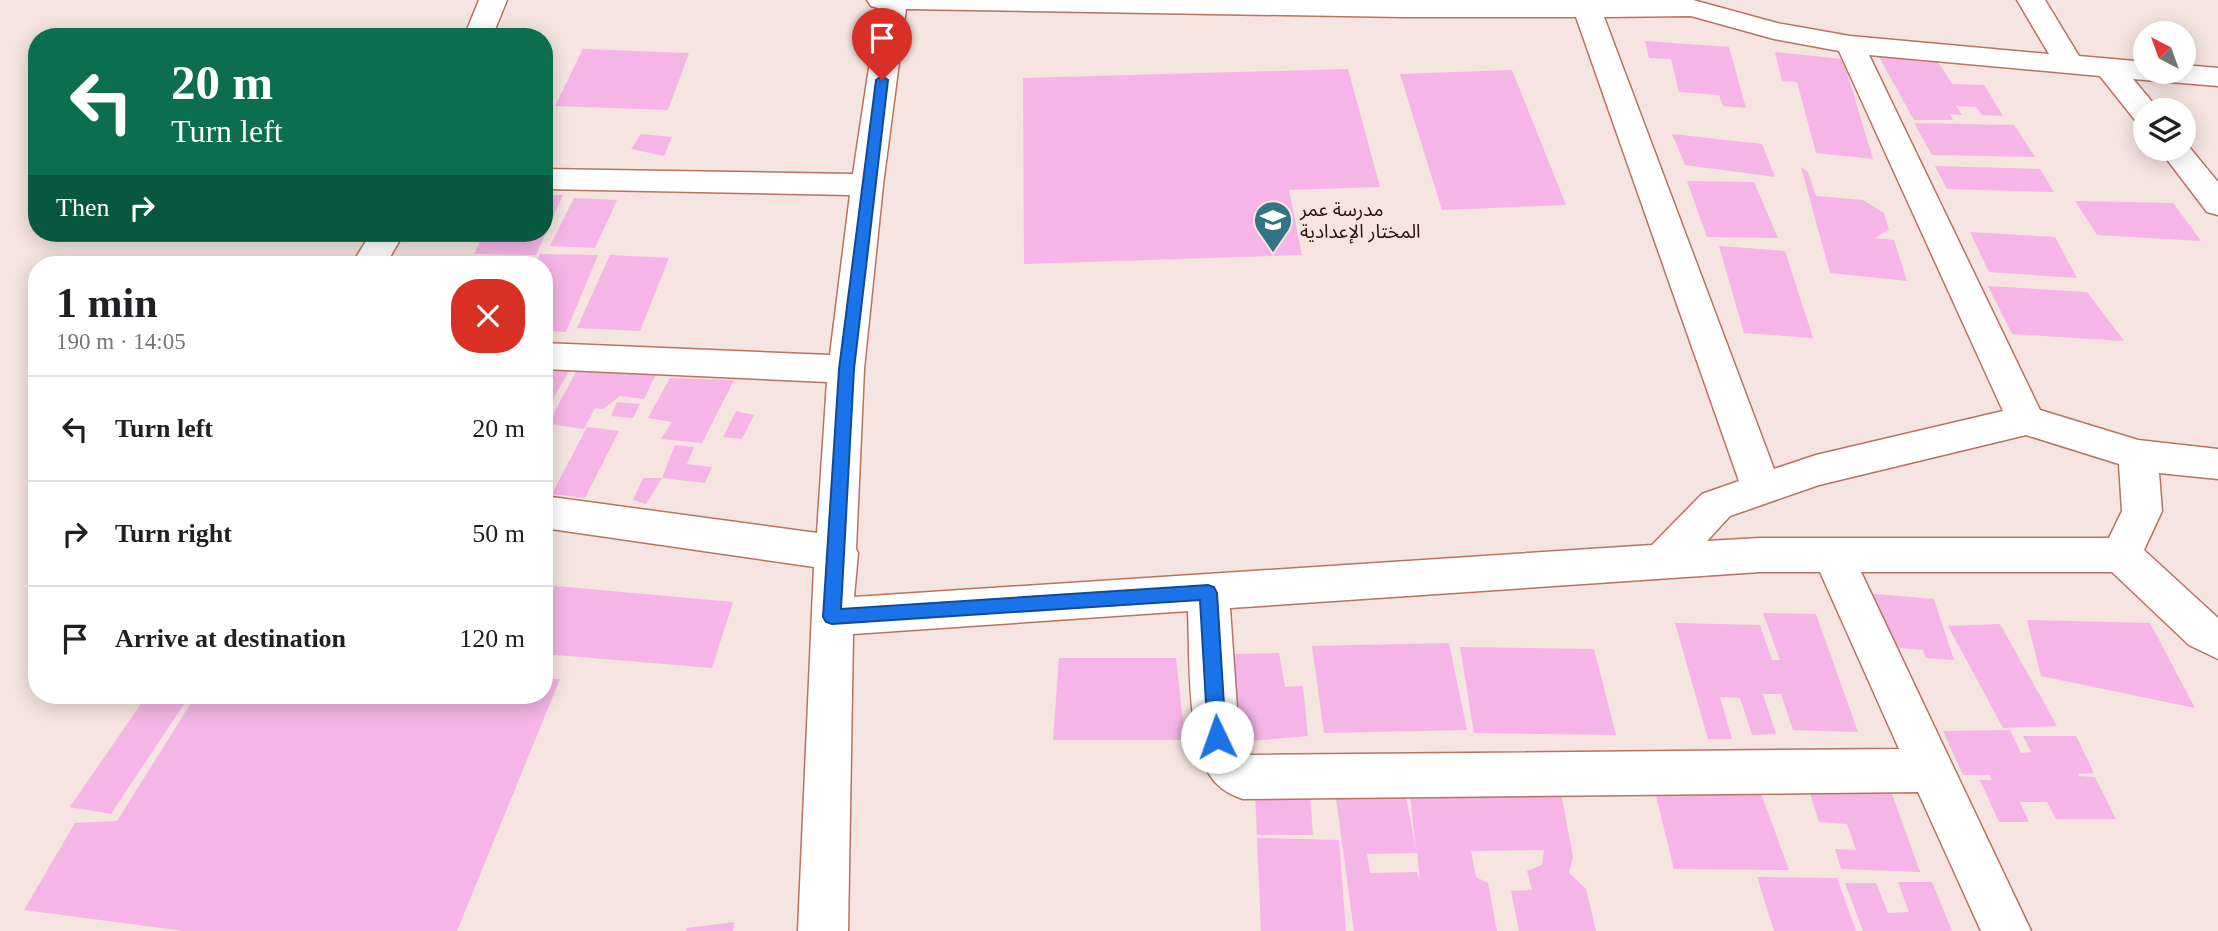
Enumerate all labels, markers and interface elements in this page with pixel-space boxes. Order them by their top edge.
pin [852,8,912,80]
icon: arrive [863,19,901,57]
north arrow [2133,21,2196,84]
map controls [2133,21,2196,161]
text: 20 m [171,55,273,110]
icon: left [56,56,147,147]
button: layers [2133,98,2196,161]
text: Turn left [171,113,283,149]
icon: right [123,189,161,227]
text: Then [56,193,109,222]
school or university icon: مدرسة عمر المختار الإعدادية [1252,199,1294,254]
place label: مدرسة عمر المختار الإعدادية [1299,199,1421,244]
button: close [451,279,525,353]
text: 1 min [56,280,158,326]
text: 190 m · 14:05 [56,329,186,354]
icon: left [56,410,94,448]
text: Turn left [115,414,213,443]
text: 20 m [472,414,525,443]
icon: right [56,515,94,553]
text: Turn right [115,519,232,548]
text: 50 m [472,519,525,548]
icon: arrive [56,620,94,658]
text: Arrive at destination [115,624,346,653]
text: 120 m [459,624,525,653]
position arrow [1180,700,1254,774]

